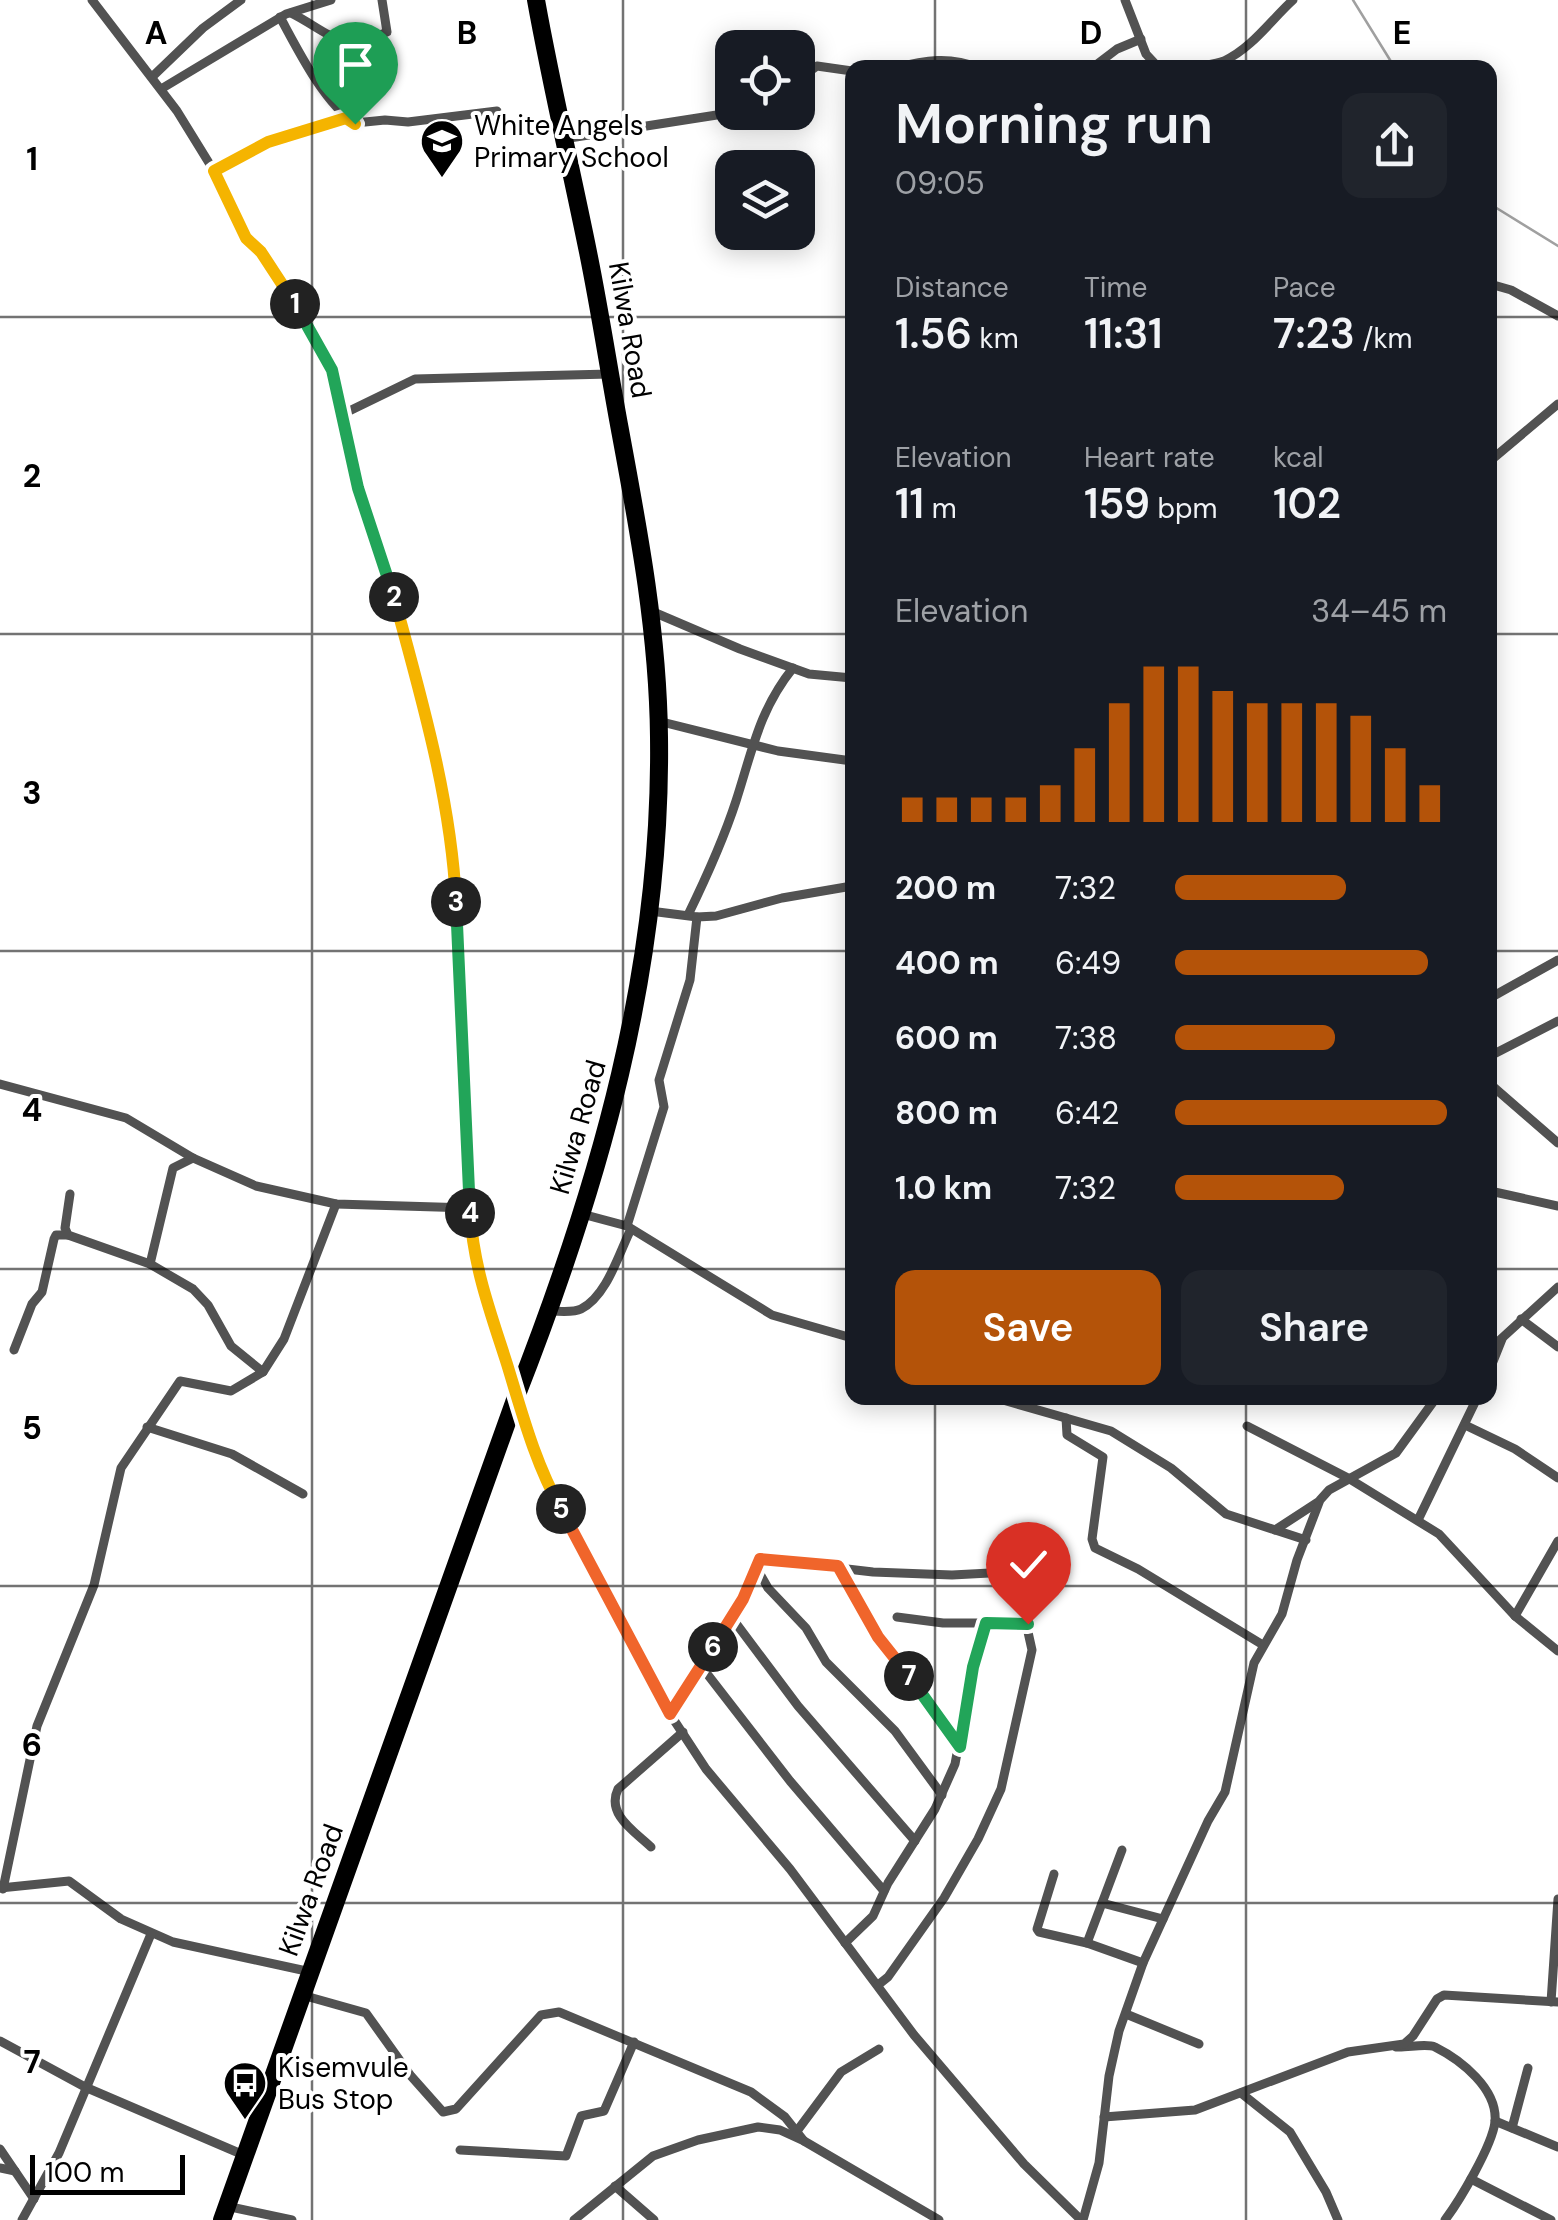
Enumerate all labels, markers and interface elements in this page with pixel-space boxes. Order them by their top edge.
text: A [145,12,167,54]
text: B [457,12,477,54]
text: D [1080,12,1102,54]
text: E [1393,12,1411,54]
pin [313,22,398,125]
map controls [715,30,815,250]
button: locate [715,30,815,130]
icon: arrive [328,37,383,92]
text: Morning run [895,88,1213,160]
button: share [1342,93,1447,198]
place label: White Angels Primary School [474,107,669,176]
school or university icon: White Angels Primary School [419,118,465,179]
text: 1 [26,138,38,180]
button: layers [715,150,815,250]
text: 09:05 [895,162,985,204]
street label: Kilwa Road [600,259,660,401]
text: Distance [895,269,1009,306]
text: Time [1084,269,1147,306]
text: Pace [1273,269,1336,306]
pin: 1 [270,279,320,329]
text: 1 [290,285,300,322]
text: 1.56 [895,306,972,361]
text: 11:31 [1084,306,1163,361]
text: 7:23 [1273,306,1355,361]
text: km [972,320,1019,357]
text: /km [1355,320,1412,357]
text: Elevation [895,439,1012,476]
text: Heart rate [1084,439,1215,476]
text: kcal [1273,439,1324,476]
text: 2 [23,455,41,497]
text: 11 [895,476,924,531]
text: 159 [1084,476,1150,531]
text: 102 [1273,476,1341,531]
text: m [924,490,957,527]
text: bpm [1150,490,1218,527]
pin: 2 [369,572,419,622]
text: 2 [386,578,402,615]
text: Elevation [895,590,1028,632]
text: 34–45 m [1311,590,1447,632]
text: 3 [22,772,42,814]
text: 200 m [895,867,996,909]
text: 7:32 [1055,867,1116,909]
pin: 3 [431,877,481,927]
text: 3 [448,883,464,920]
text: 400 m [895,942,999,984]
text: 6:49 [1055,942,1121,984]
text: 600 m [895,1017,998,1059]
text: 7:38 [1055,1017,1117,1059]
street label: Kilwa Road [541,1056,615,1198]
text: 4 [22,1089,42,1131]
text: 800 m [895,1092,998,1134]
text: 6:42 [1055,1092,1119,1134]
text: 1.0 km [895,1167,992,1209]
text: 7:32 [1055,1167,1116,1209]
pin: 4 [445,1188,495,1238]
text: 4 [461,1194,479,1231]
button: Save [895,1270,1161,1385]
button: Share [1181,1270,1447,1385]
text: 5 [22,1407,42,1449]
pin: 5 [536,1484,586,1534]
text: 5 [552,1490,570,1527]
pin [986,1522,1071,1625]
icon: check [1001,1537,1056,1592]
pin: 6 [688,1622,738,1672]
text: 6 [704,1628,722,1665]
pin: 7 [884,1651,934,1701]
text: 7 [901,1657,917,1694]
text: 6 [22,1724,42,1766]
street label: Kilwa Road [270,1819,352,1961]
text: 7 [23,2041,41,2083]
place label: Kisemvule Bus Stop [278,2049,409,2118]
bus stop icon: Kisemvule Bus Stop [222,2060,268,2121]
scale bar [30,2150,185,2194]
text: 100 m [45,2154,124,2191]

